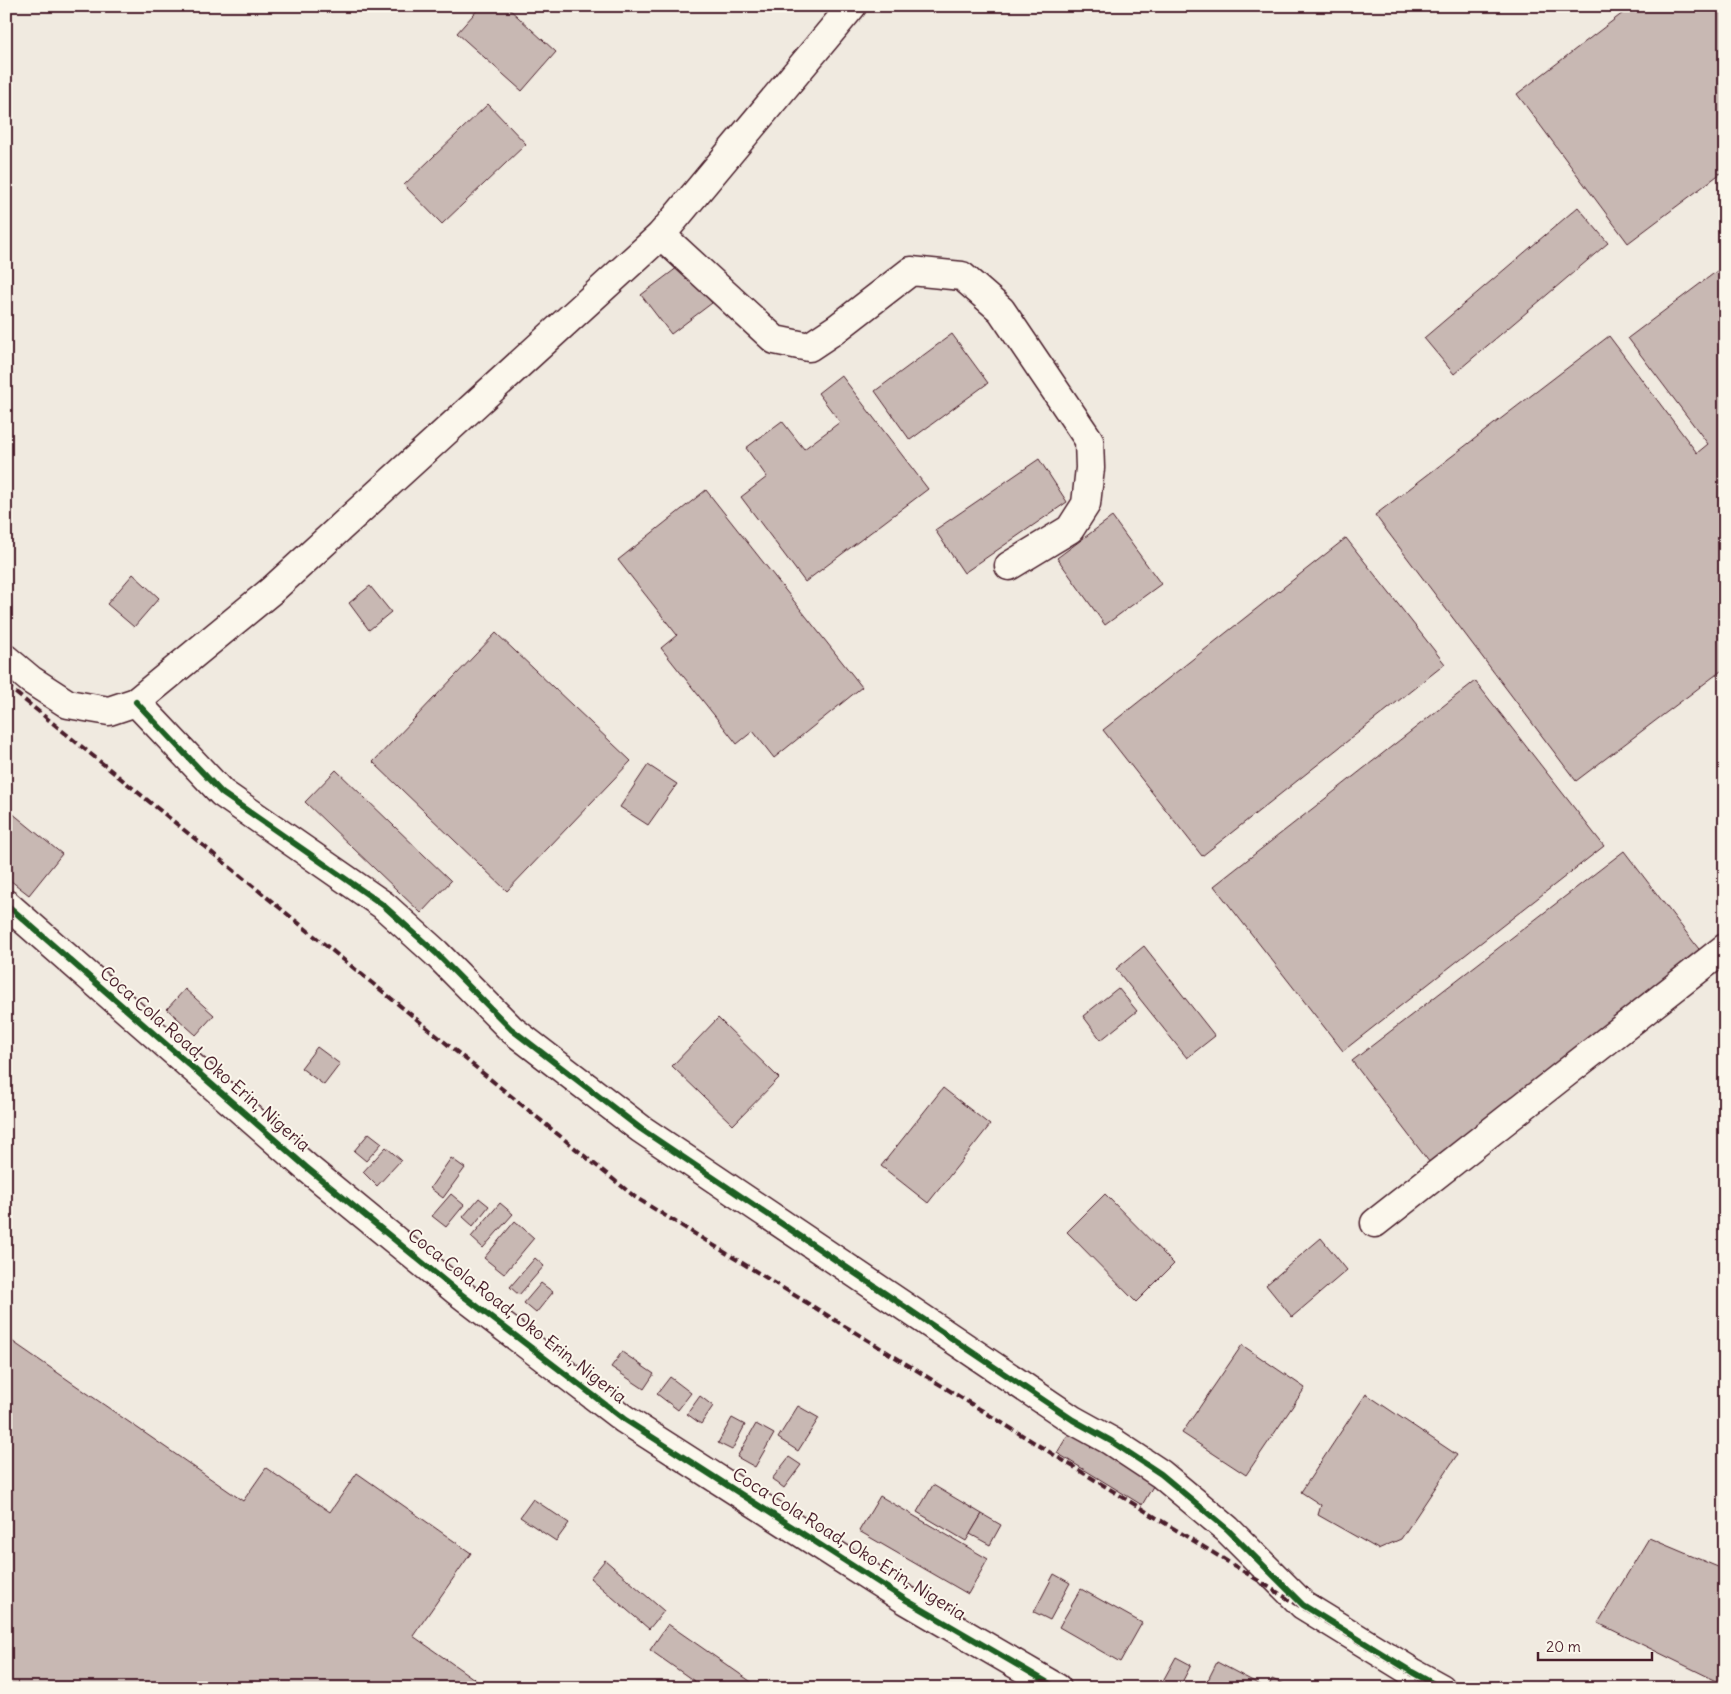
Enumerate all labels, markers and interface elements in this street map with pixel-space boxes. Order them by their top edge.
street label: Coca Cola Road, Oko Erin, Nigeria [95,961,315,1156]
street label: Coca Cola Road, Oko Erin, Nigeria [403,1223,631,1408]
street label: Coca Cola Road, Oko Erin, Nigeria [728,1462,970,1625]
scale bar [1538,1629,1652,1661]
text: 20 m [1546,1637,1581,1656]

